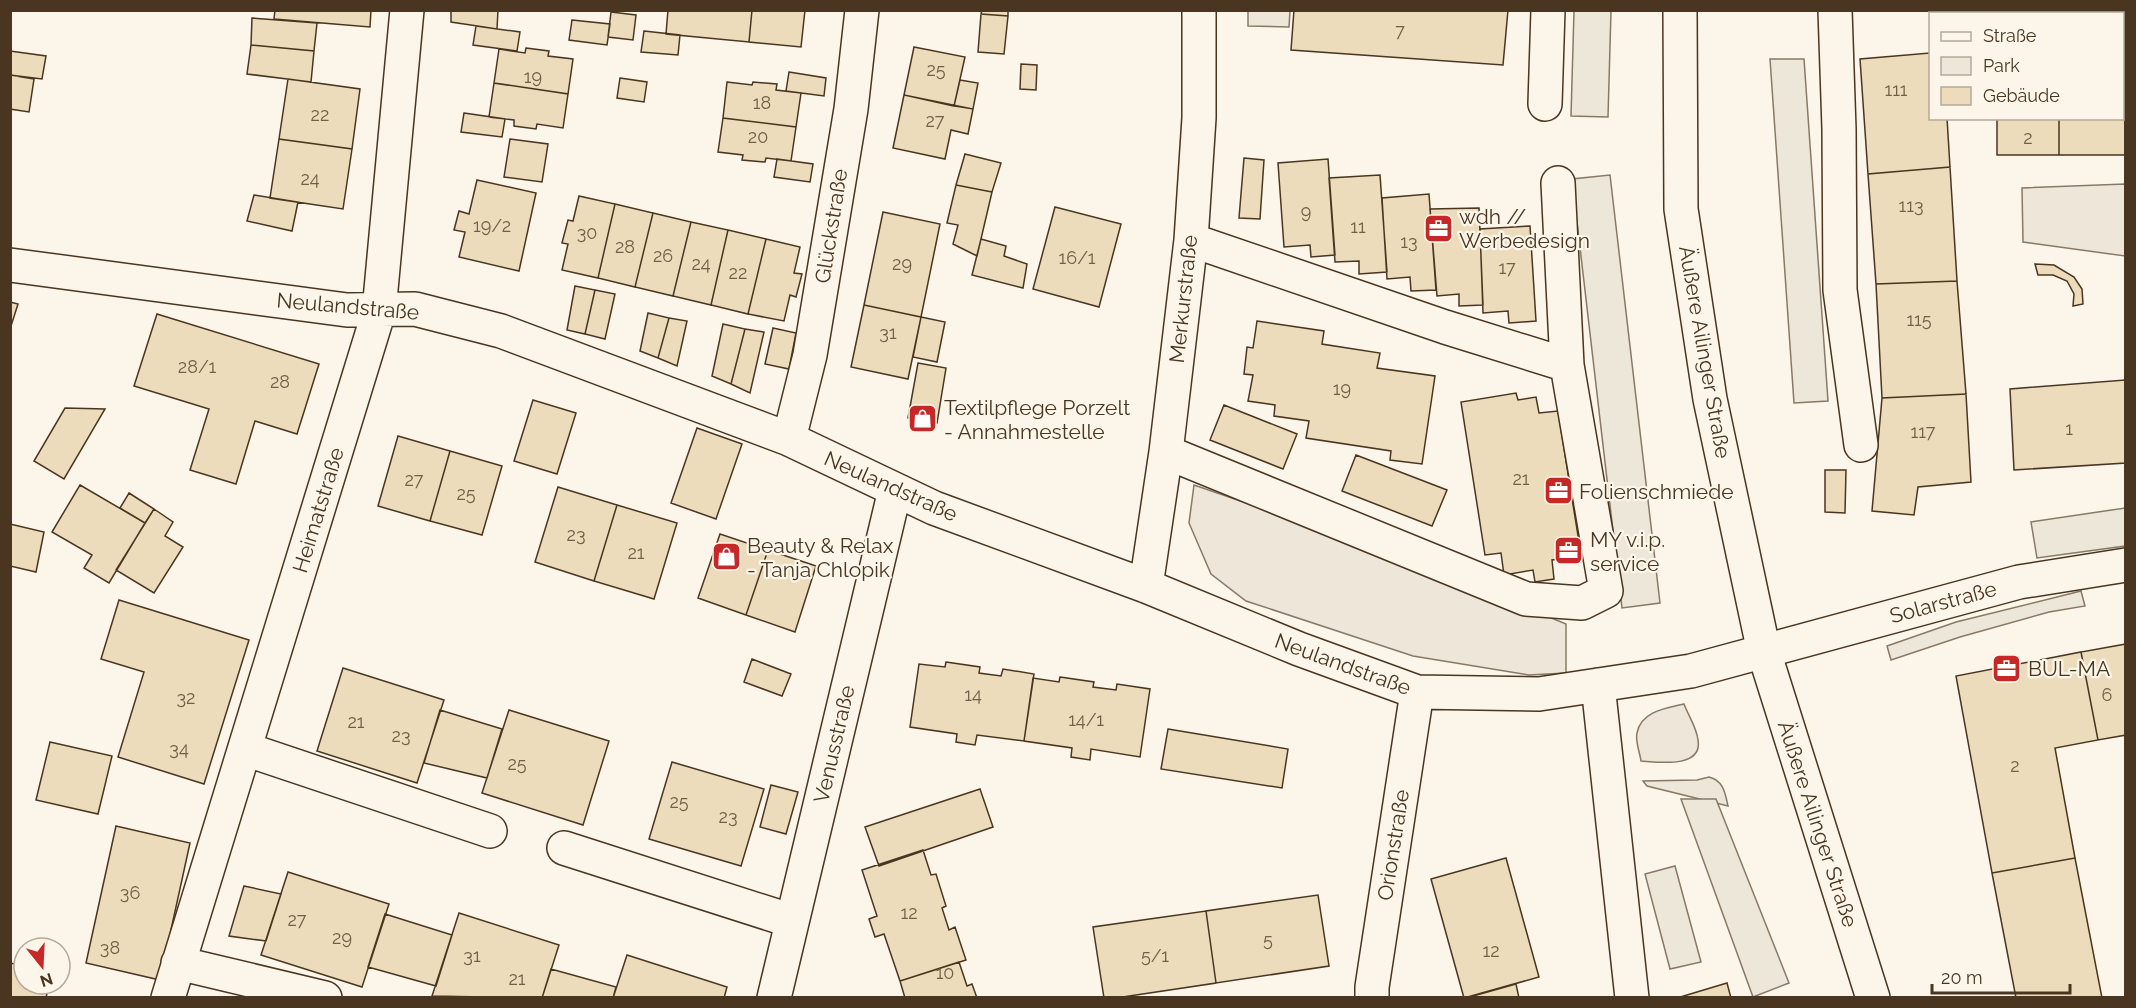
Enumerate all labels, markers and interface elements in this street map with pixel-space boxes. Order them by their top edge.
legend [1929,12,2124,120]
house number: 7 [1395,20,1405,41]
text: Straße [1983,25,2037,46]
text: Park [1983,55,2020,76]
house number: 25 [926,59,946,80]
house number: 19 [524,66,542,87]
house number: 111 [1884,79,1908,100]
text: Gebäude [1983,85,2060,106]
house number: 18 [753,92,771,113]
house number: 22 [311,104,329,125]
house number: 27 [925,110,945,131]
house number: 20 [748,126,768,147]
house number: 2 [2023,127,2033,148]
street label: Glückstraße [810,167,852,285]
house number: 24 [300,168,320,189]
house number: 113 [1898,195,1924,216]
house number: 9 [1301,201,1311,222]
place label: wdh // Werbedesign [1459,204,1590,253]
office icon: wdh // Werbedesign [1422,212,1454,244]
house number: 19/2 [473,215,511,236]
house number: 11 [1350,216,1366,237]
house number: 30 [577,222,597,243]
house number: 13 [1400,231,1418,252]
street label: Merkurstraße [1164,234,1202,364]
house number: 28 [615,236,635,257]
street label: Äußere Ailinger Straße [1674,244,1736,460]
house number: 26 [653,245,673,266]
house number: 16/1 [1059,247,1096,268]
house number: 24 [691,253,711,274]
house number: 29 [892,253,912,274]
house number: 17 [1498,257,1516,278]
house number: 22 [729,262,747,283]
street label: Neulandstraße [276,287,420,325]
house number: 115 [1906,309,1932,330]
house number: 31 [879,322,897,343]
house number: 28/1 [178,356,216,377]
house number: 28 [270,371,290,392]
house number: 19 [1333,378,1351,399]
place label: Textilpflege Porzelt - Annahmestelle [944,395,1130,444]
shop icon: Textilpflege Porzelt - Annahmestelle [907,403,939,435]
house number: 1 [2065,418,2073,439]
house number: 117 [1911,421,1936,442]
street label: Heimatstraße [287,444,349,576]
street label: Neulandstraße [821,445,961,527]
house number: 21 [1512,468,1530,489]
house number: 27 [404,469,424,490]
office icon: Folienschmiede [1542,475,1574,507]
place label: Folienschmiede [1579,479,1734,504]
house number: 25 [456,483,476,504]
house number: 23 [567,524,586,545]
place label: MY v.i.p. service [1590,527,1665,576]
place label: Beauty & Relax - Tanja Chlopik [747,533,894,582]
office icon: MY v.i.p. service [1553,535,1585,567]
shop icon: Beauty & Relax - Tanja Chlopik [710,541,742,573]
house number: 21 [627,542,645,563]
street label: Solarstraße [1887,576,1999,628]
street label: Neulandstraße [1271,628,1415,700]
office icon: BUL-MA [1991,652,2023,684]
place label: BUL-MA [2028,656,2110,681]
street label: Venusstraße [808,683,860,805]
house number: 14 [964,684,982,705]
house number: 6 [2102,684,2113,705]
house number: 32 [177,687,196,708]
house number: 14/1 [1068,709,1104,730]
house number: 21 [347,711,365,732]
street label: Äußere Ailinger Straße [1773,718,1863,930]
house number: 23 [392,725,411,746]
house number: 34 [169,738,189,759]
house number: 25 [507,753,527,774]
house number: 2 [2010,755,2020,776]
street label: Orionstraße [1372,788,1414,902]
house number: 25 [669,791,689,812]
house number: 23 [719,806,738,827]
house number: 36 [120,882,140,903]
house number: 12 [900,902,918,923]
house number: 27 [287,909,307,930]
house number: 29 [332,927,352,948]
house number: 5 [1263,929,1273,950]
north arrow [12,936,72,996]
house number: 38 [100,937,120,958]
house number: 12 [1482,940,1500,961]
house number: 31 [463,945,481,966]
house number: 5/1 [1141,945,1169,966]
scale bar [1932,957,2070,995]
house number: 10 [936,962,954,983]
text: 20 m [1941,967,1983,988]
house number: 21 [508,968,526,989]
text: N [38,969,55,991]

